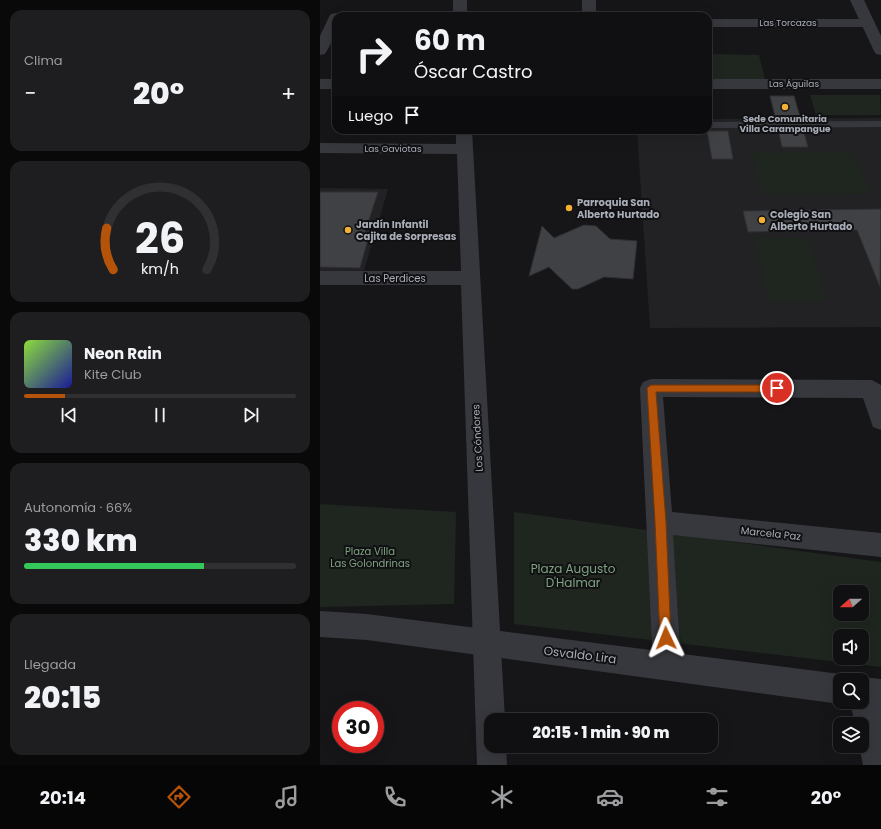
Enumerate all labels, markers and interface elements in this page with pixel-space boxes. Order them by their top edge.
street label: Las Torcazas [759,17,817,29]
text: 60 m [414,21,486,60]
icon: right [348,28,400,80]
text: Clima [24,51,63,70]
text: Óscar Castro [414,59,532,84]
text: 20° [133,72,184,115]
text: − [24,78,36,109]
text: + [281,78,296,109]
street label: Las Águilas [769,78,819,90]
marker: Sede Comunitaria Villa Carampangue [780,102,790,112]
icon: arrive [401,104,423,126]
text: Luego [348,105,393,126]
place label: Sede Comunitaria Villa Carampangue [739,113,831,135]
street label: Las Gaviotas [364,143,422,155]
place label: Parroquia San Alberto Hurtado [577,195,660,222]
marker: Parroquia San Alberto Hurtado [564,203,574,213]
place label: Colegio San Alberto Hurtado [770,207,853,234]
text: 26 [135,208,185,267]
marker: Colegio San Alberto Hurtado [757,215,767,225]
place label: Jardín Infantil Cajita de Sorpresas [356,217,457,244]
marker: Jardín Infantil Cajita de Sorpresas [343,225,353,235]
text: km/h [141,258,179,278]
street label: Las Perdices [364,271,426,286]
text: Neon Rain [84,343,162,364]
text: Kite Club [84,365,142,384]
pin [760,371,794,405]
icon: arrive [766,377,788,399]
icon: previous [58,404,80,426]
icon: pause [149,404,171,426]
icon: next [240,404,262,426]
street label: Los Cóndores [468,404,487,472]
text: Autonomía · 66% [24,498,132,517]
text: 330 km [24,519,137,562]
street label: Marcela Paz [740,523,802,544]
park label: Plaza Villa Las Golondrinas [330,544,410,571]
park label: Plaza Augusto D'Halmar [531,560,616,591]
north arrow [833,585,869,621]
map controls [833,585,869,753]
position arrow [645,617,687,659]
button: sound [833,629,869,665]
street label: Osvaldo Lira [543,642,617,667]
text: Llegada [24,655,76,674]
button: search [833,673,869,709]
text: 20:15 [24,676,101,719]
speed limit sign: 30 [332,701,384,753]
button: layers [833,717,869,753]
text: 20:15 · 1 min · 90 m [532,722,670,743]
icon: directions [165,783,193,811]
icon: music [273,783,301,811]
icon: phone [381,783,409,811]
icon: climate [488,783,516,811]
icon: car [596,783,624,811]
icon: filters [703,783,731,811]
text: 20:14 [40,785,86,810]
text: 20° [811,785,841,810]

